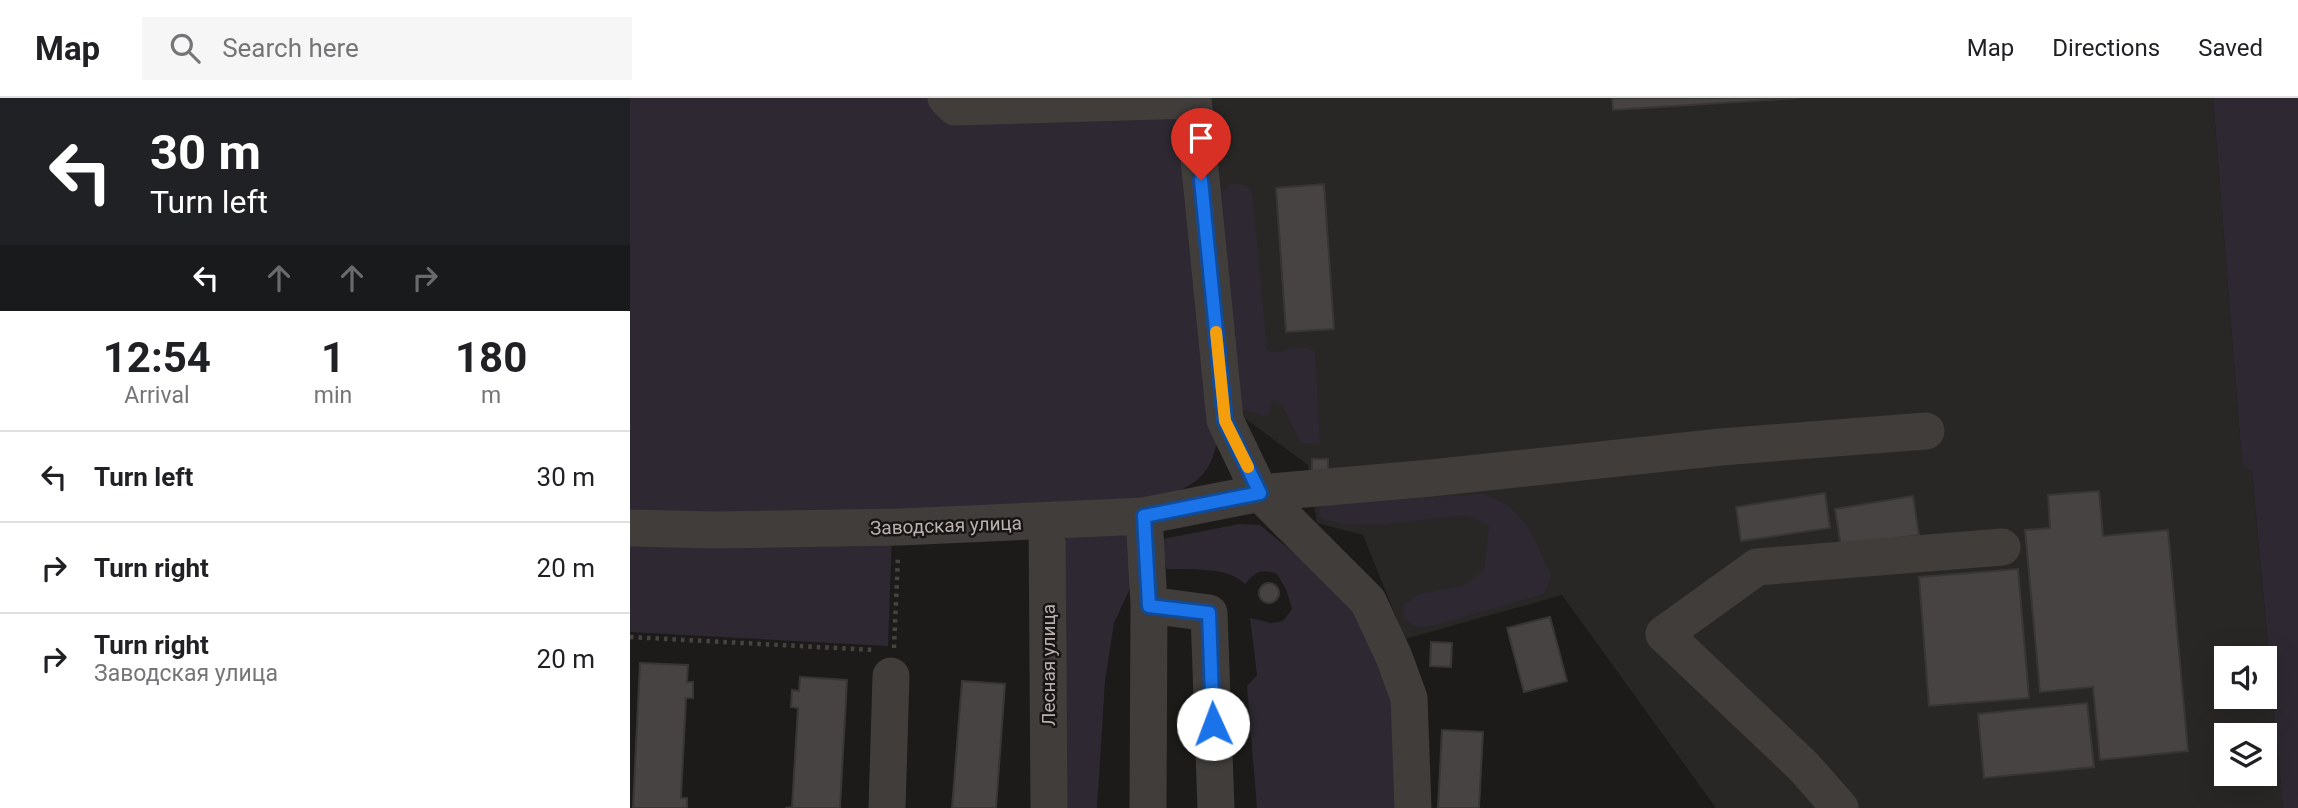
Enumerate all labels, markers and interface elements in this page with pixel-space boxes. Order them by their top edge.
search box [142,17,632,80]
text: Map [35,29,100,68]
icon: search [166,29,204,67]
text: Search here [222,33,359,63]
text: Map [1967,34,2014,62]
text: Directions [2052,34,2160,62]
text: Saved [2198,34,2263,62]
pin [1171,108,1231,180]
icon: arrive [1182,119,1220,157]
text: 30 m [150,124,261,181]
icon: left [35,126,126,217]
text: Turn left [150,183,268,221]
icon: left [187,259,225,297]
icon: ahead [260,259,298,297]
icon: ahead [333,259,371,297]
icon: right [406,259,444,297]
text: 12:54 [103,333,211,382]
text: 1 [321,333,345,382]
text: 180 [455,333,527,382]
text: Arrival [124,382,190,409]
text: min [314,382,352,409]
text: m [481,382,501,409]
icon: left [35,458,73,496]
text: Turn left [94,462,193,492]
text: 30 m [537,462,595,492]
street label: Заводская улица [870,511,1022,540]
icon: right [35,549,73,587]
text: Turn right [94,553,209,583]
text: 20 m [537,553,595,583]
street label: Лесная улица [1037,604,1060,726]
text: Turn right [94,630,209,660]
icon: right [35,640,73,678]
text: 20 m [537,644,595,674]
map controls [2214,646,2277,786]
button: sound [2214,646,2277,709]
text: Заводская улица [94,660,278,687]
position arrow [1176,687,1250,761]
button: layers [2214,723,2277,786]

